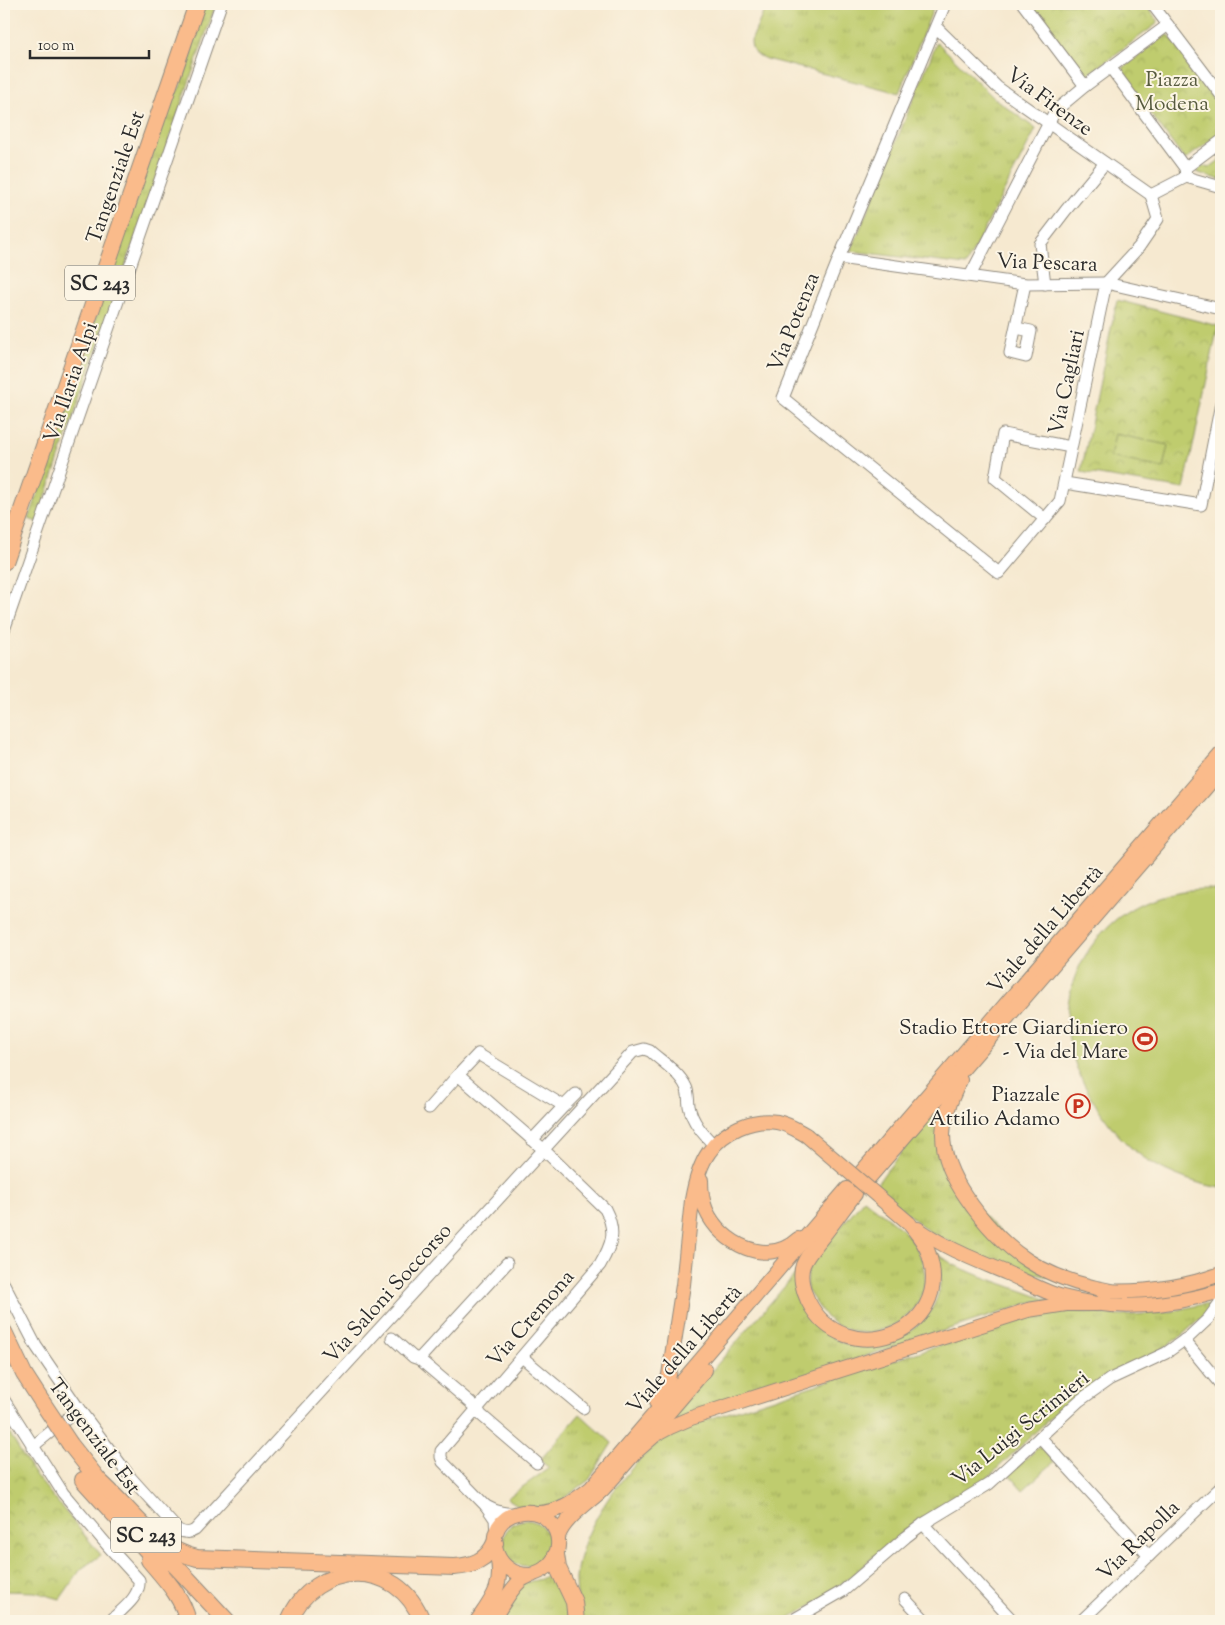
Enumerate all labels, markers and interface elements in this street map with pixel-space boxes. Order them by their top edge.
scale bar [30,28,149,60]
text: 100 m [38,36,75,57]
street label: Via Firenze [999,61,1098,144]
park label: Piazza Modena [1135,66,1209,120]
street label: Tangenziale Est [80,107,154,248]
street label: Via Pescara [996,247,1098,281]
road number: SC 243 [65,266,135,300]
street label: Via Potenza [761,268,829,377]
street label: Via Ilaria Alpi [37,318,107,447]
street label: Via Cagliari [1042,327,1094,438]
street label: Viale della Libertà [982,859,1111,1002]
place label: Stadio Ettore Giardiniero - Via del Mare [899,1014,1128,1068]
sports icon: Stadio Ettore Giardiniero - Via del Mare [1132,1026,1158,1052]
place label: Piazzale Attilio Adamo [929,1081,1060,1135]
parking icon: Piazzale Attilio Adamo [1065,1093,1091,1119]
street label: Via Saloni Soccorso [317,1217,460,1371]
street label: Via Cremona [481,1264,583,1375]
street label: Viale della Libertà [621,1279,750,1422]
street label: Via Luigi Scrimieri [946,1364,1097,1495]
street label: Tangenziale Est [40,1373,147,1502]
street label: Via Rapolla [1091,1494,1188,1589]
road number: SC 243 [111,1518,181,1552]

